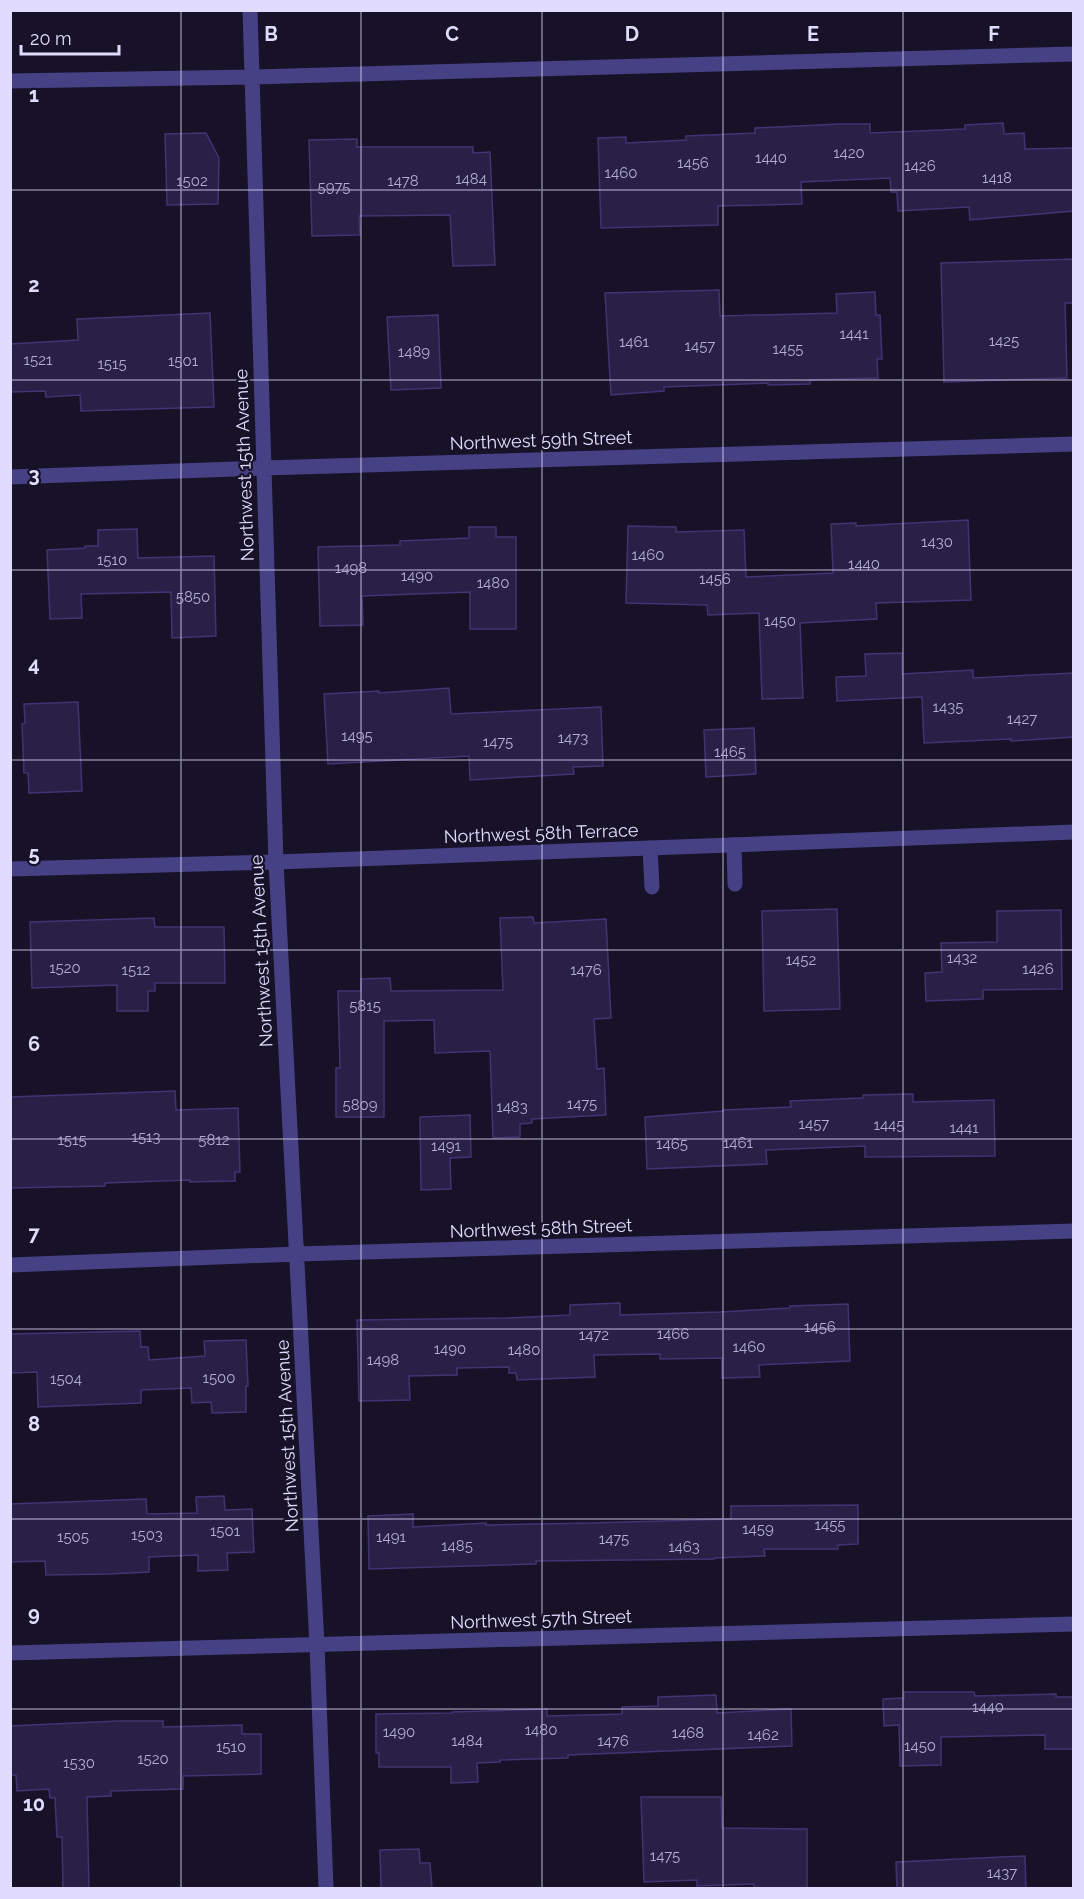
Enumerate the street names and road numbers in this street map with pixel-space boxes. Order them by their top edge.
street label: Northwest 15th Avenue [230,368,258,562]
street label: Northwest 59th Street [449,426,633,454]
street label: Northwest 58th Terrace [443,819,639,847]
street label: Northwest 15th Avenue [245,854,277,1048]
street label: Northwest 58th Street [449,1214,633,1242]
street label: Northwest 15th Avenue [271,1339,303,1533]
street label: Northwest 57th Street [450,1605,632,1633]

